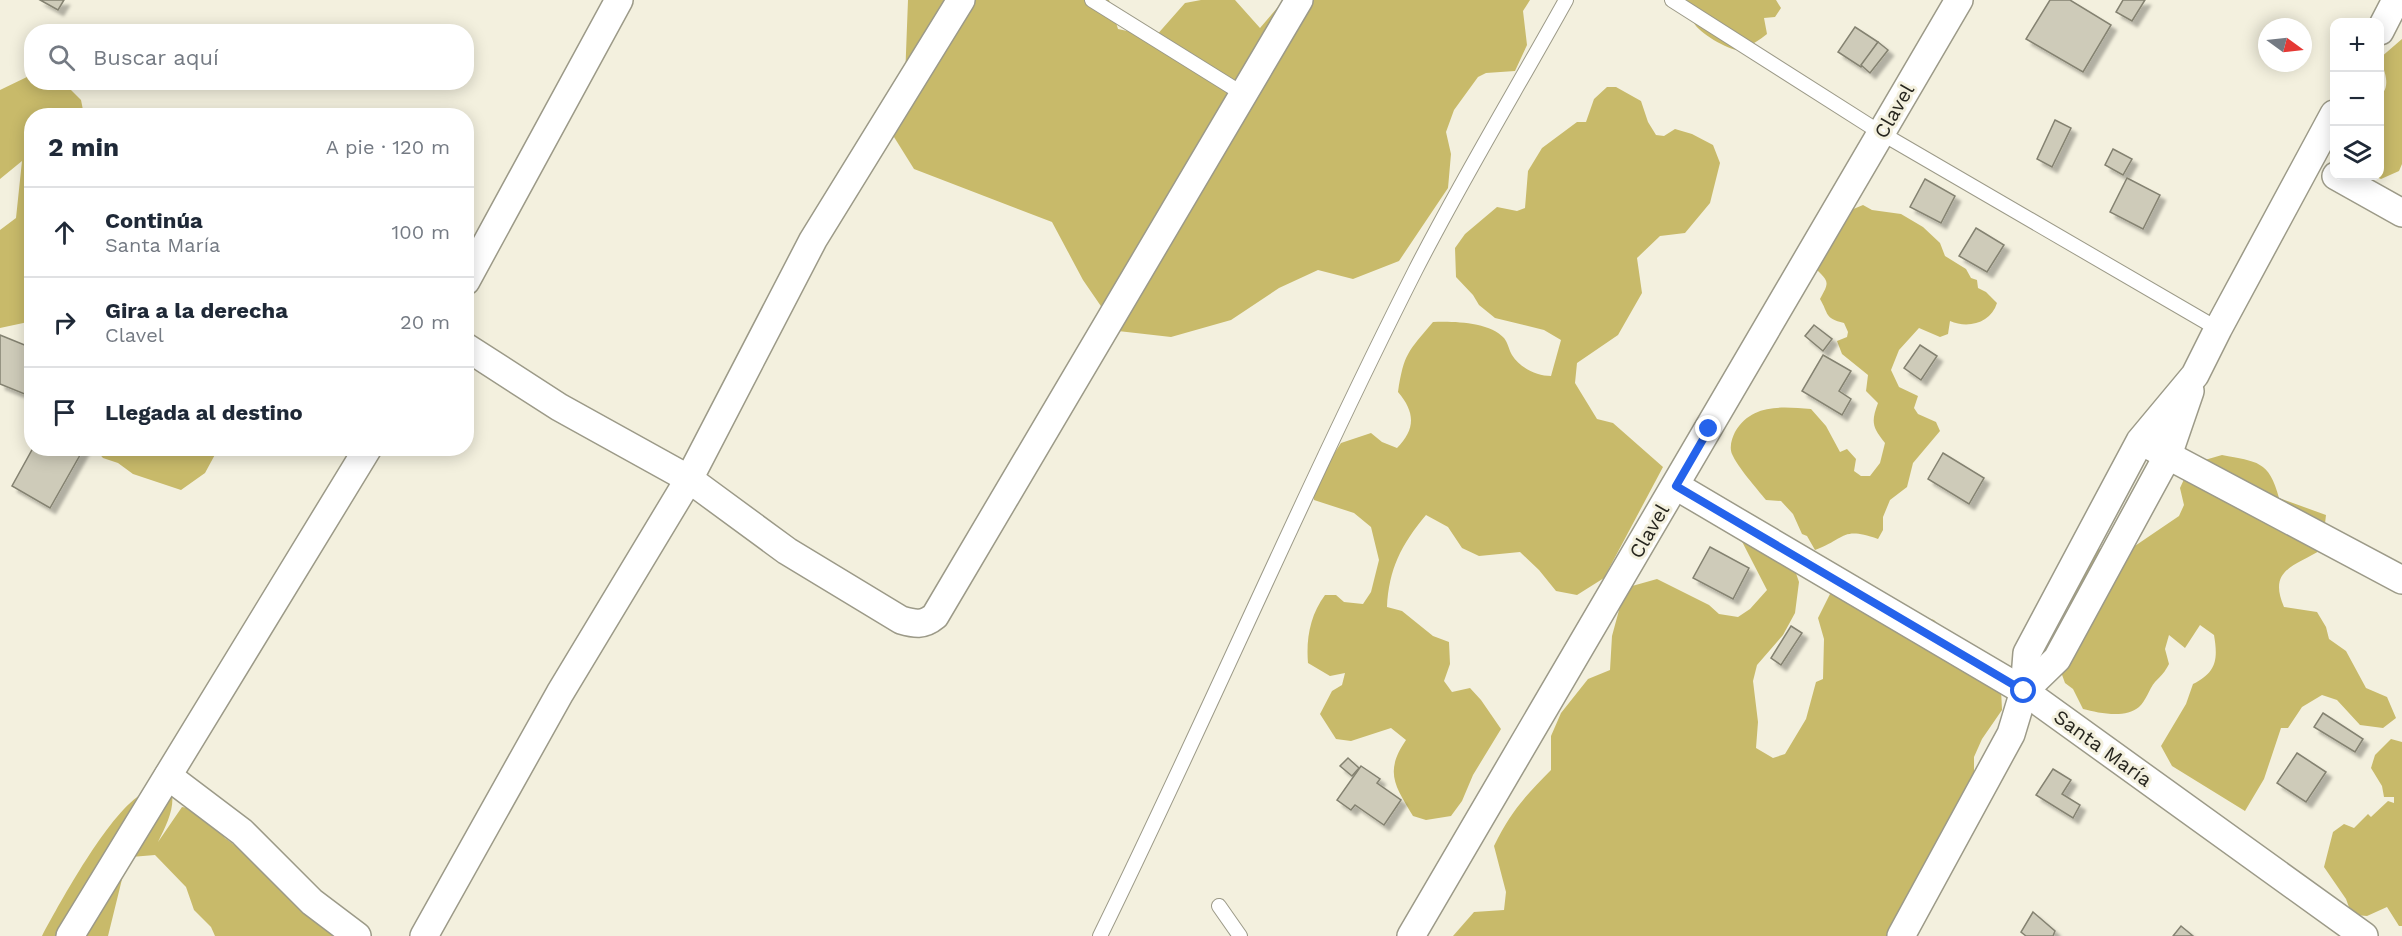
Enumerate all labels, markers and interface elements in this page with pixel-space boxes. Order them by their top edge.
north arrow [2258,18,2312,72]
map controls [2330,18,2384,180]
button: + [2330,18,2384,72]
search box [24,24,474,90]
icon: search [45,41,78,74]
text: Buscar aquí [93,45,219,70]
button: − [2330,72,2384,126]
street label: Clavel [1869,79,1919,143]
button: layers [2330,126,2384,180]
text: 2 min [48,132,119,162]
text: A pie · 120 m [326,135,450,159]
text: Continúa [105,208,203,233]
icon: ahead [48,216,81,249]
text: 100 m [391,220,450,244]
text: Santa María [105,233,220,257]
text: Gira a la derecha [105,298,288,323]
icon: right [48,306,81,339]
text: 20 m [400,310,450,334]
text: Clavel [105,323,164,347]
icon: arrive [48,396,81,429]
text: Llegada al destino [105,400,303,425]
route end [1695,415,1721,441]
street label: Clavel [1624,499,1674,563]
route start [2010,677,2036,703]
street label: Santa María [2049,704,2157,792]

